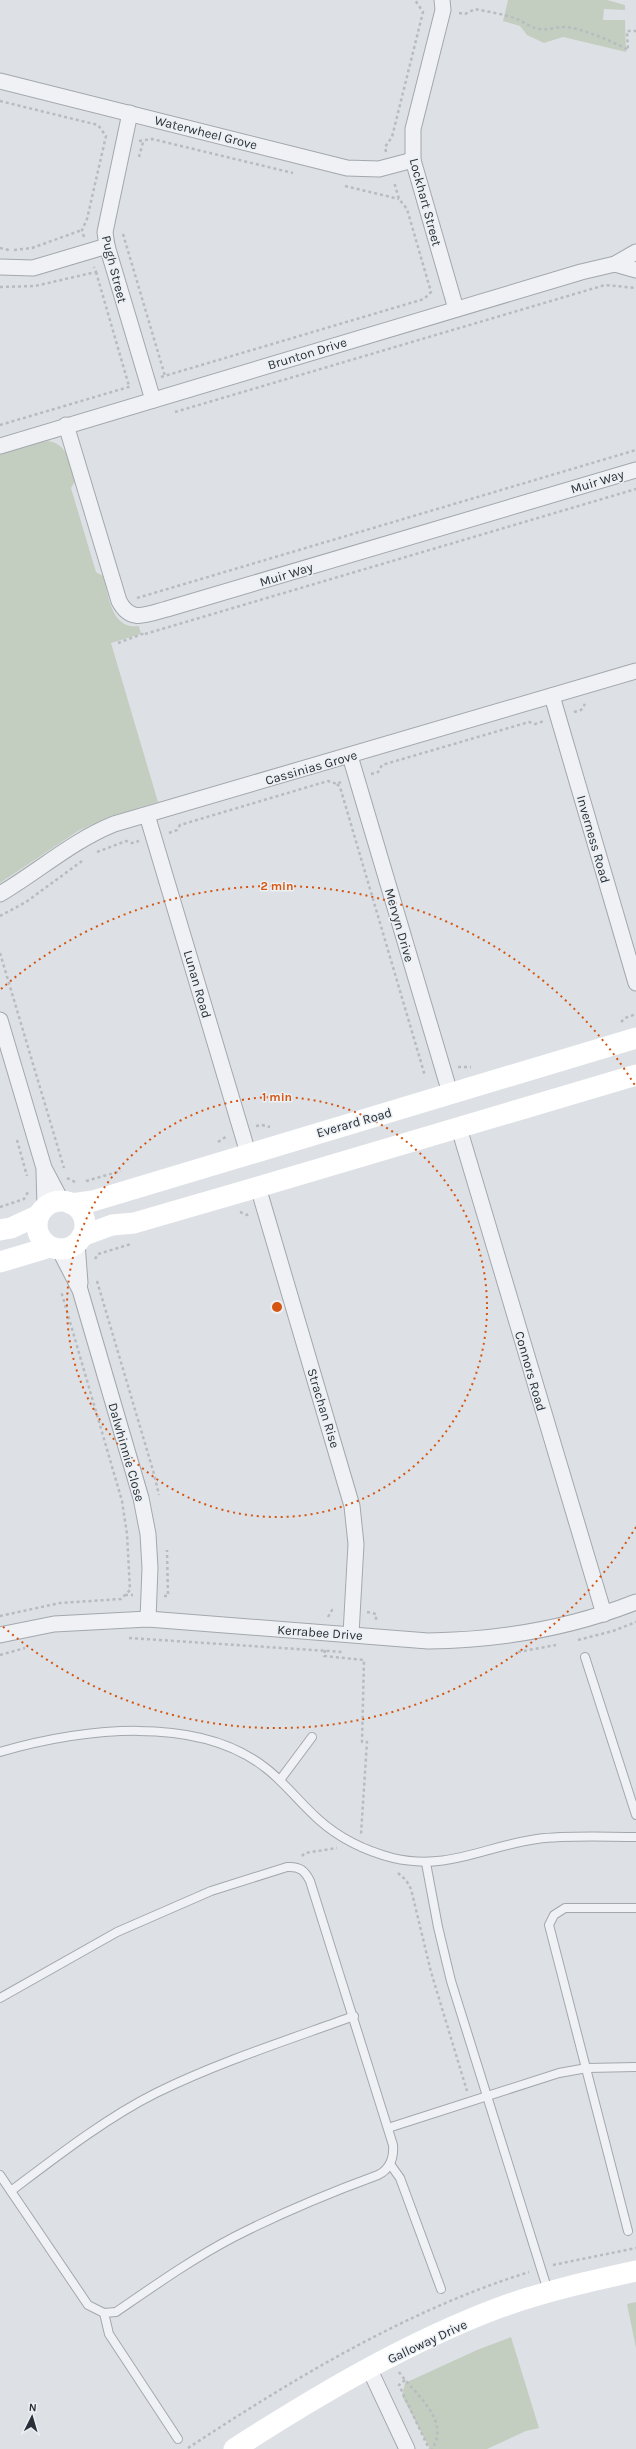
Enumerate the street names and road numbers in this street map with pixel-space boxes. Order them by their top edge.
street label: Waterwheel Grove [153,112,259,153]
street label: Lockhart Street [407,156,445,248]
street label: Pugh Street [99,234,130,305]
street label: Brunton Drive [266,334,349,373]
street label: Muir Way [569,466,626,497]
street label: Muir Way [258,559,315,590]
street label: Cassinias Grove [263,747,359,788]
street label: Inverness Road [574,794,613,885]
street label: Mervyn Drive [382,886,417,964]
street label: Lunan Road [181,949,214,1020]
street label: Everard Road [315,1105,394,1140]
street label: Connors Road [512,1329,549,1413]
street label: Strachan Rise [304,1366,343,1450]
street label: Dalwhinnie Close [105,1401,148,1504]
street label: Kerrabee Drive [277,1622,364,1643]
street label: Galloway Drive [385,2316,470,2366]

